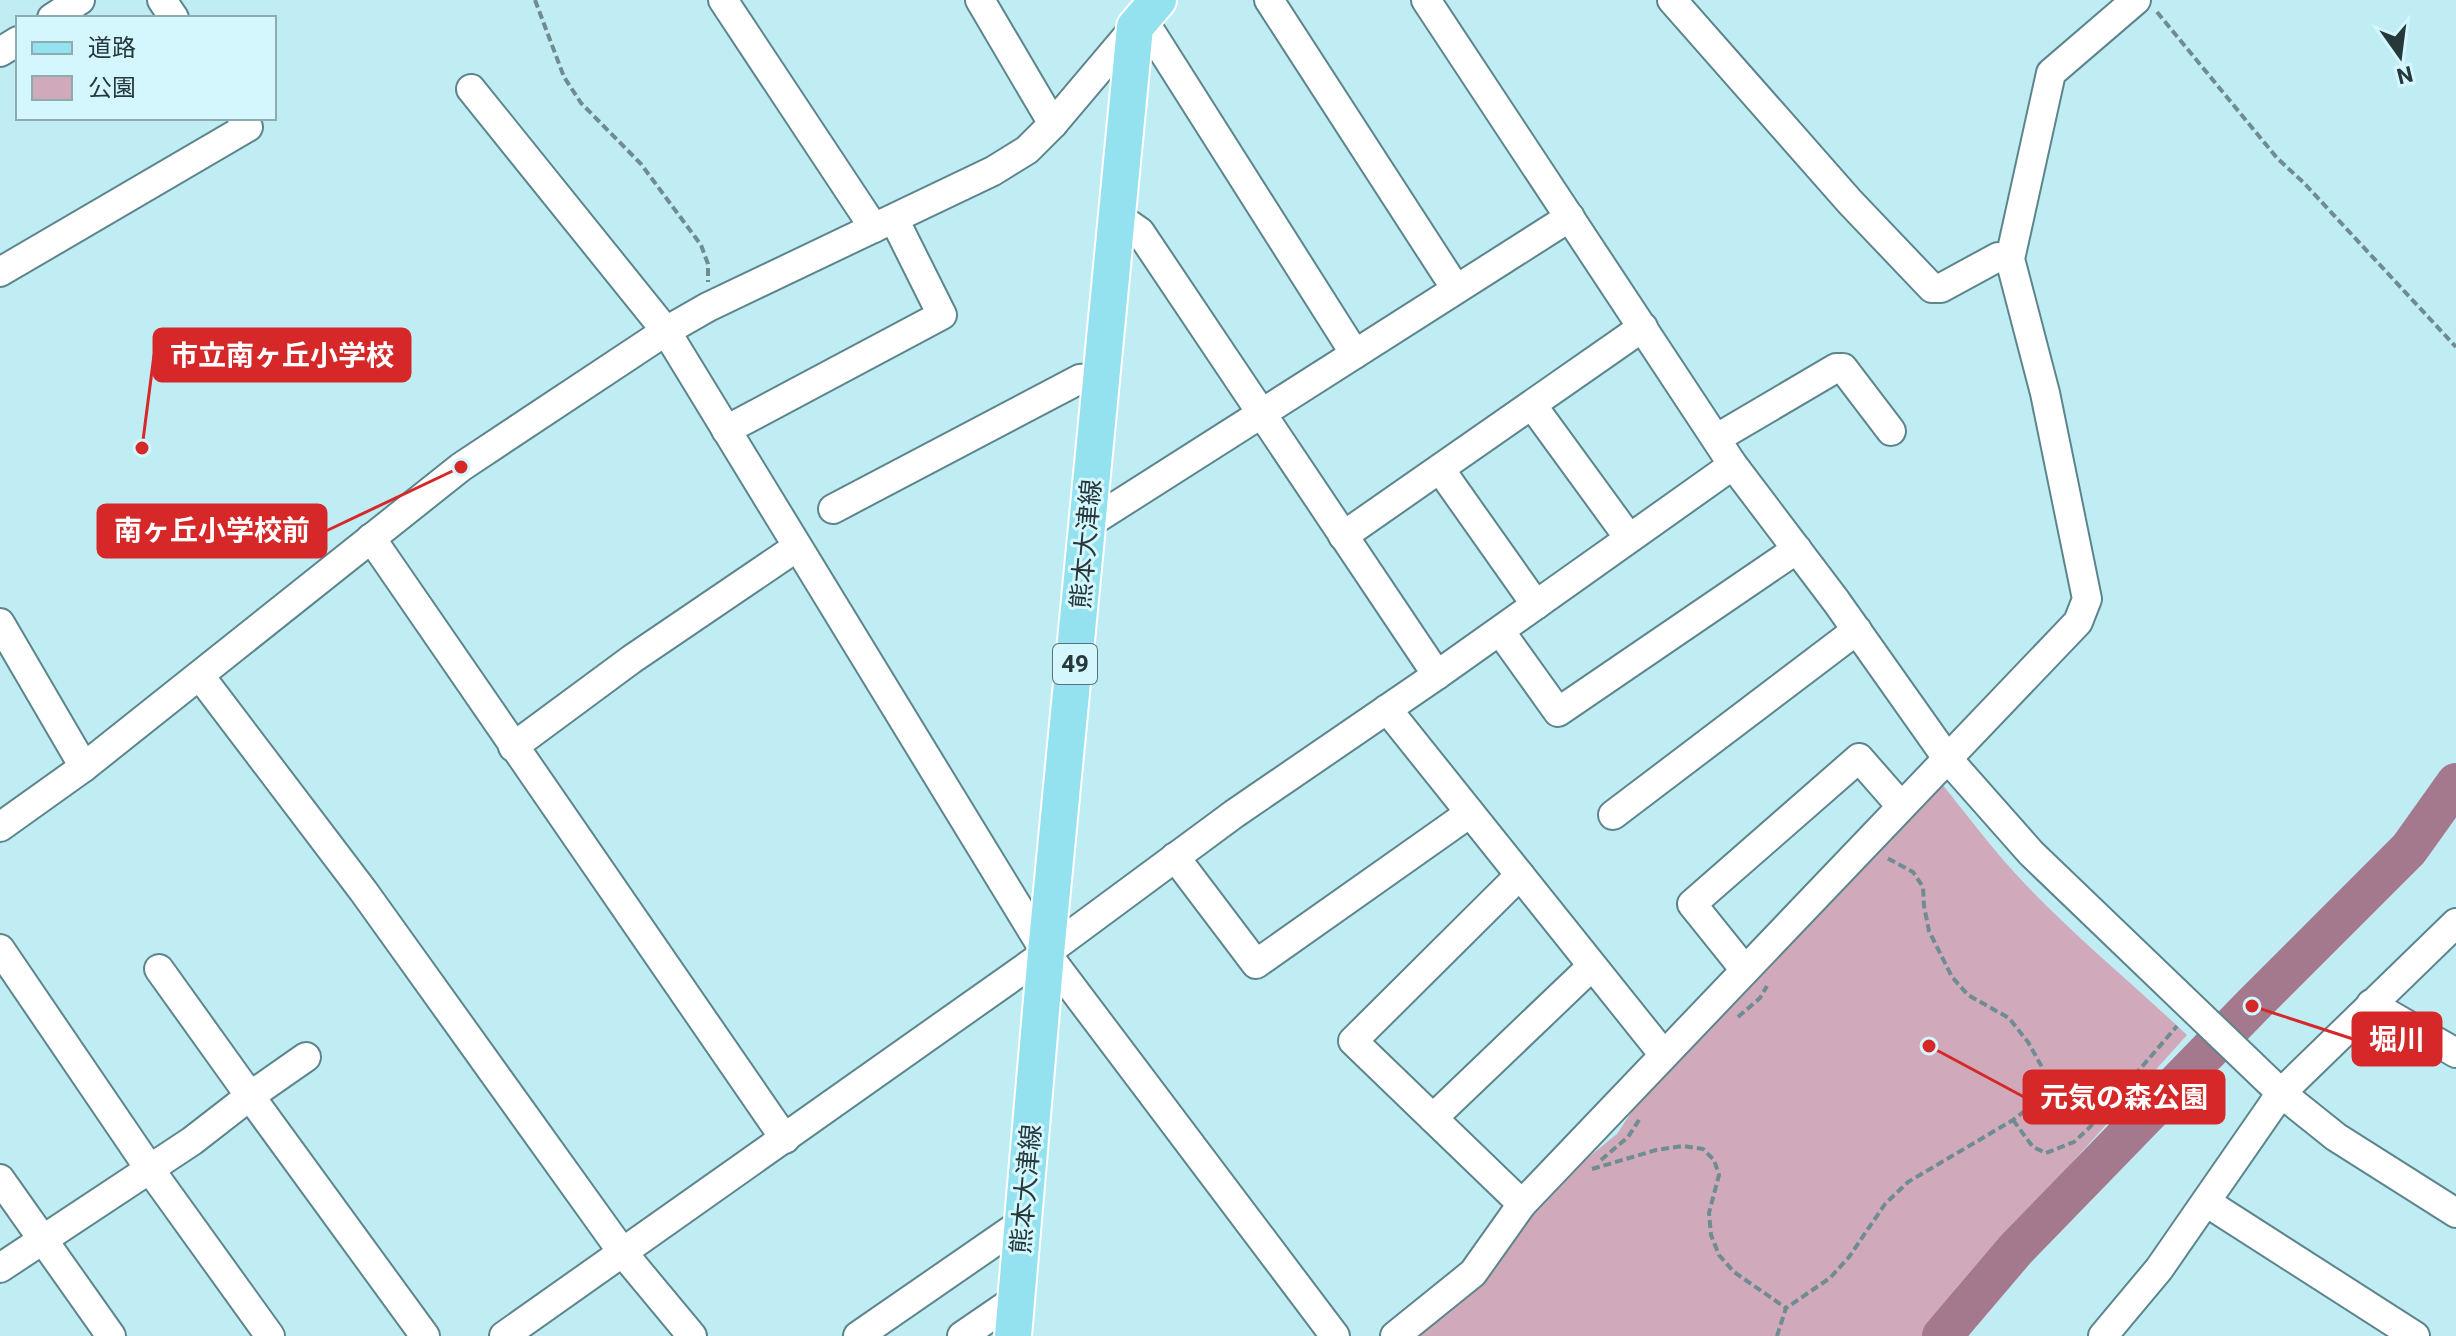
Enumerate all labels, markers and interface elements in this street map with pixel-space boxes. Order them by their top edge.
legend [16,16,276,120]
north arrow [2360,16,2440,96]
text: 道路 [88,34,136,62]
text: N [2394,61,2415,89]
text: 公園 [88,74,136,102]
callout: 市立南ヶ丘小学校 [154,329,410,381]
text: 市立南ヶ丘小学校 [170,339,394,372]
street label: 熊本大津線 [1065,478,1107,610]
callout: 南ヶ丘小学校前 [98,505,326,557]
text: 南ヶ丘小学校前 [114,514,310,547]
road number: 49 [1053,644,1097,684]
callout: 堀川 [2353,1013,2441,1065]
text: 堀川 [2369,1023,2425,1056]
callout: 元気の森公園 [2024,1071,2224,1123]
text: 元気の森公園 [2040,1081,2208,1114]
street label: 熊本大津線 [1005,1123,1047,1255]

